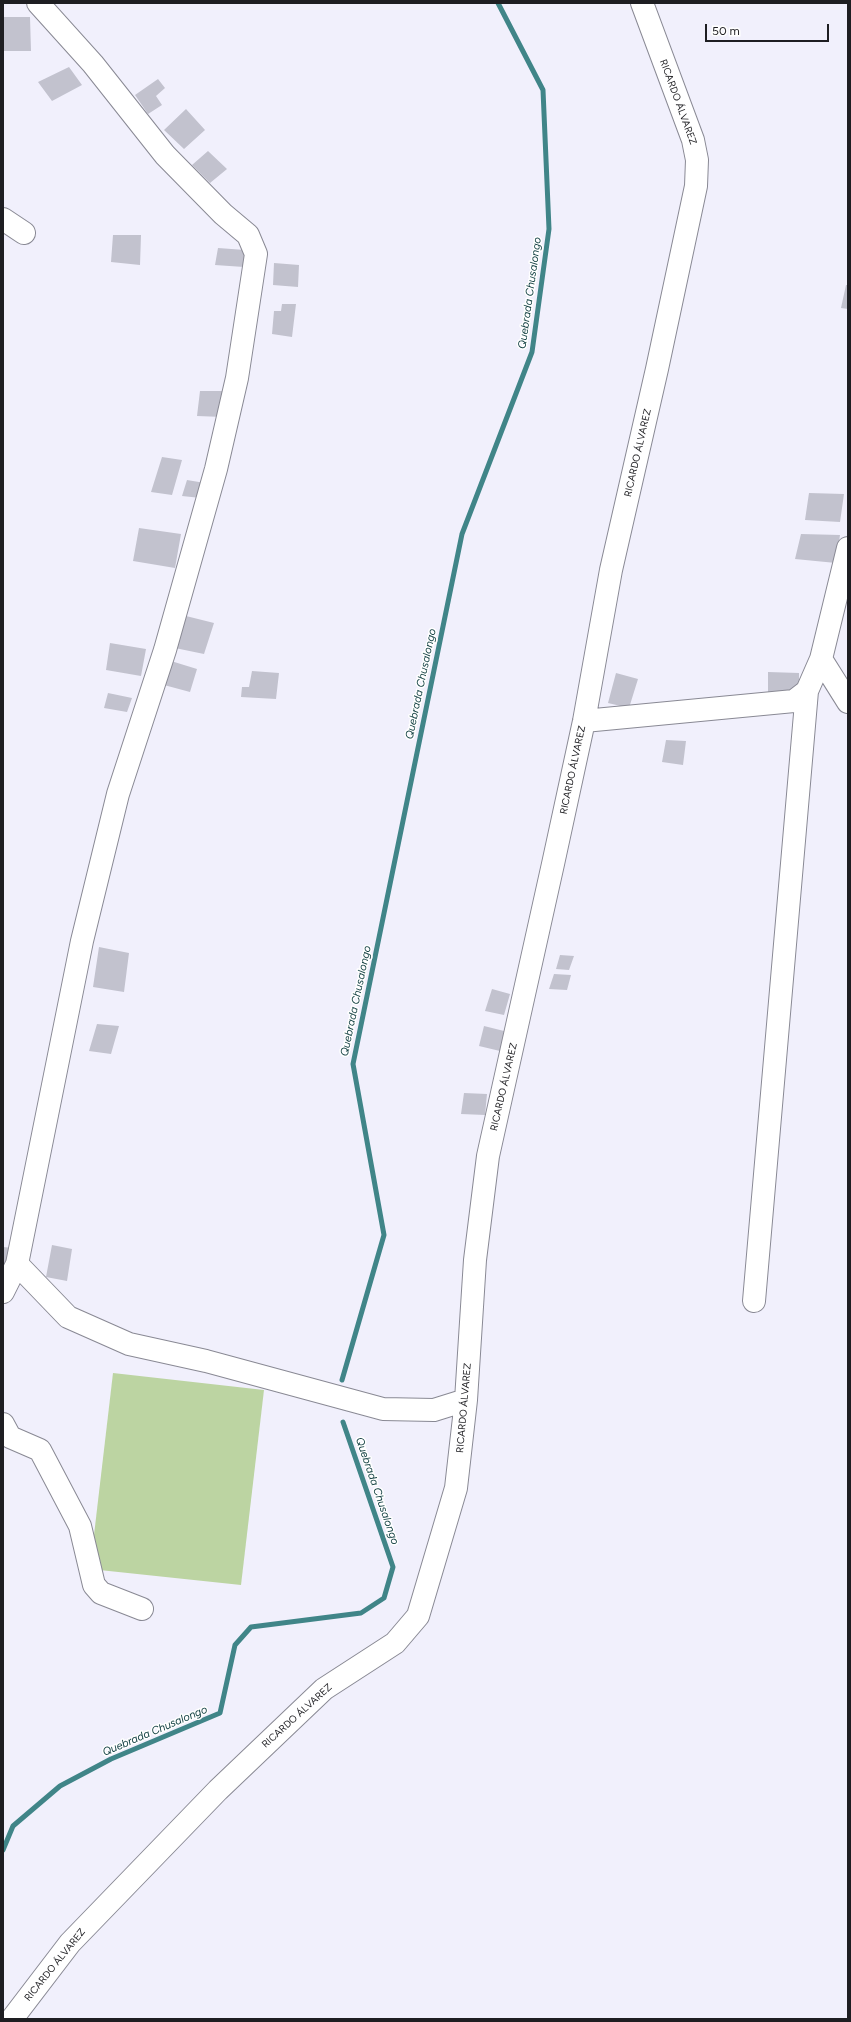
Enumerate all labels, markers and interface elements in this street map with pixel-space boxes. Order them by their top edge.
scale bar [707,16,831,42]
text: 50 m [712,24,740,38]
street label: RICARDO ÁLVAREZ [657,58,699,146]
water label: Quebrada Chusalongo [516,236,544,350]
street label: RICARDO ÁLVAREZ [622,408,654,498]
water label: Quebrada Chusalongo [403,628,439,740]
street label: RICARDO ÁLVAREZ [558,725,588,815]
water label: Quebrada Chusalongo [338,945,374,1057]
street label: RICARDO ÁLVAREZ [488,1042,520,1132]
street label: RICARDO ÁLVAREZ [454,1363,474,1453]
water label: Quebrada Chusalongo [352,1436,402,1546]
street label: RICARDO ÁLVAREZ [259,1681,335,1751]
water label: Quebrada Chusalongo [101,1703,209,1759]
street label: RICARDO ÁLVAREZ [22,1926,88,2004]

